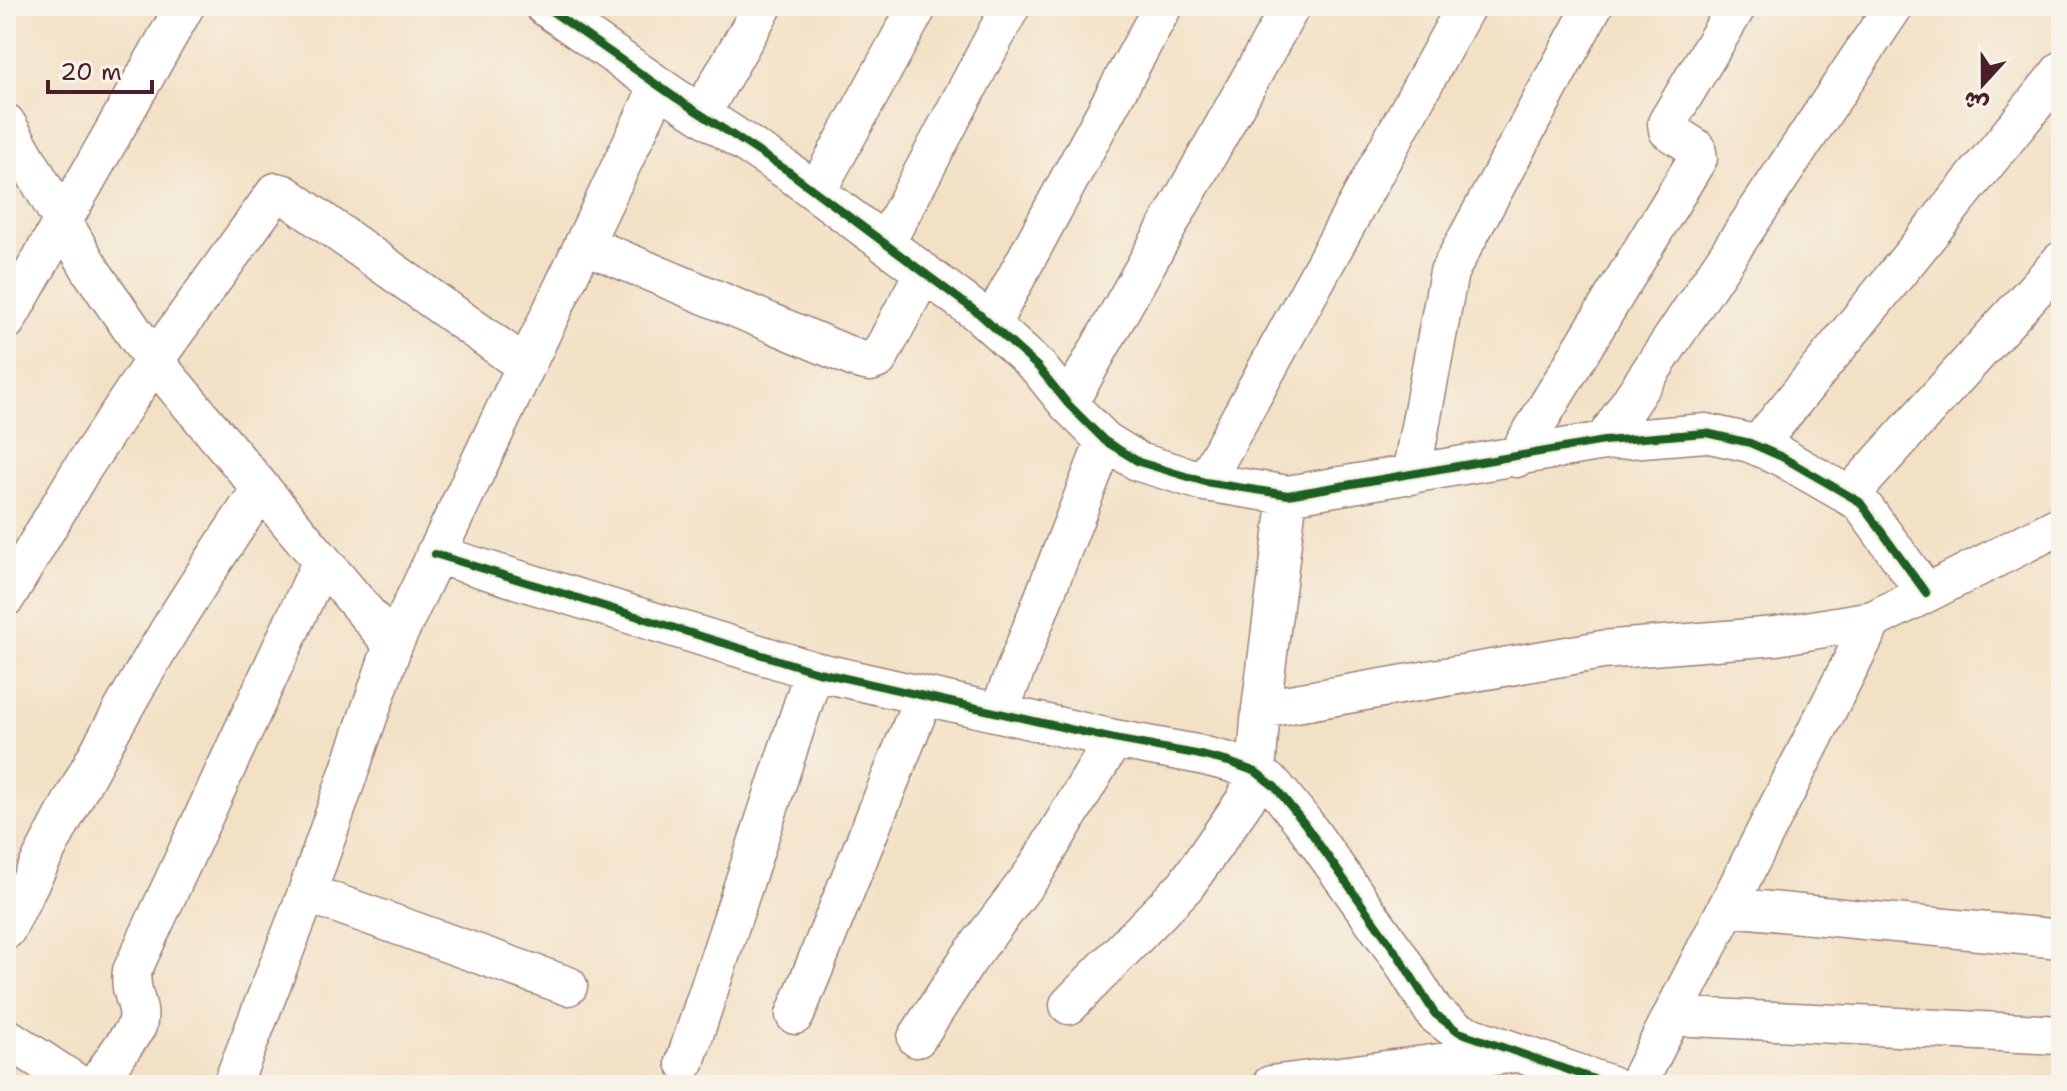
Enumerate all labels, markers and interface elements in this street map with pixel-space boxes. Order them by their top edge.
scale bar [48,44,152,94]
north arrow [1943,44,2023,124]
text: 20 m [60,56,122,88]
text: ش [1960,84,1993,120]

